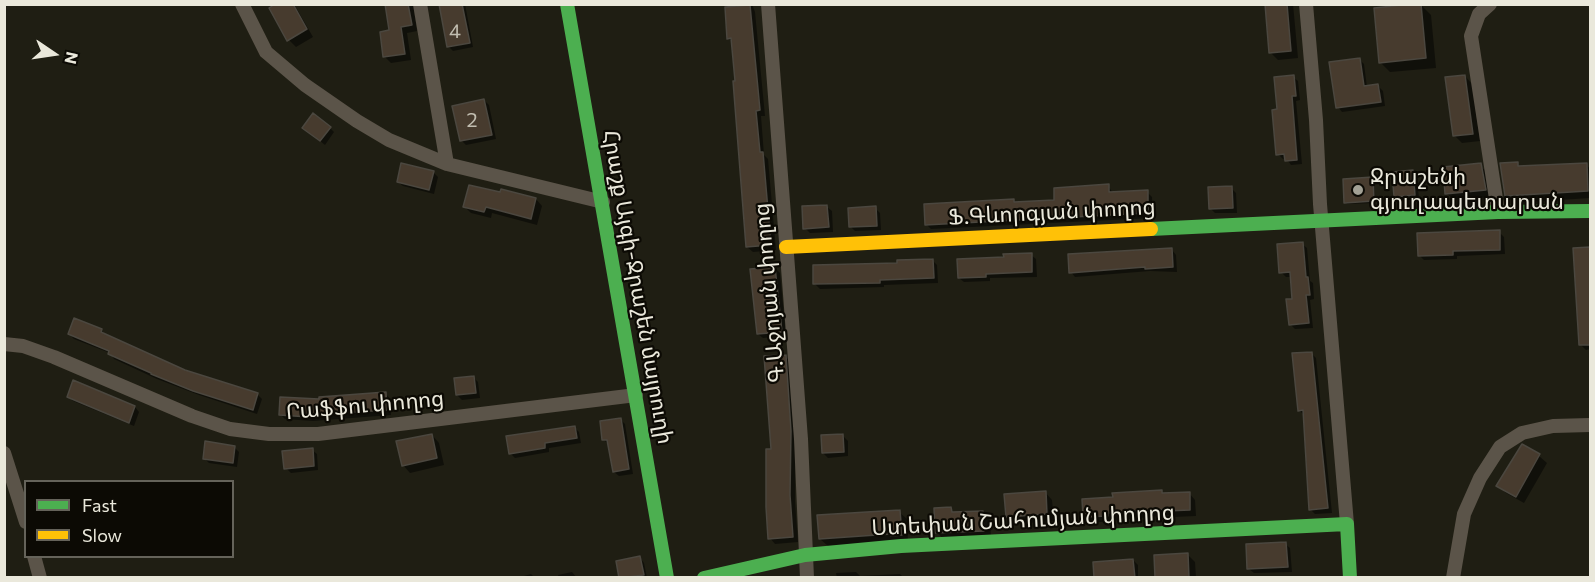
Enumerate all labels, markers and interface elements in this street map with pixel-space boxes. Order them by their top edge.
house number: 4 [449,19,461,43]
north arrow [24,24,84,84]
text: N [61,50,83,66]
house number: 2 [466,108,478,132]
street label: Հրաշք Այգի-Ջրաշեն մայրուղի [597,128,679,446]
place label: Ջրաշենի գյուղապետարան [1370,164,1564,216]
marker: Ջրաշենի գյուղապետարան [1351,183,1365,197]
street label: Ֆ.Գևորգյան փողոց [948,193,1156,231]
street label: Գ.Աջոյան փողոց [748,202,790,384]
street label: Րաֆֆու փողոց [285,385,445,425]
legend [24,480,234,558]
text: Fast [82,494,117,516]
street label: Ստեփան Շահումյան փողոց [871,499,1175,541]
text: Slow [82,524,122,546]

